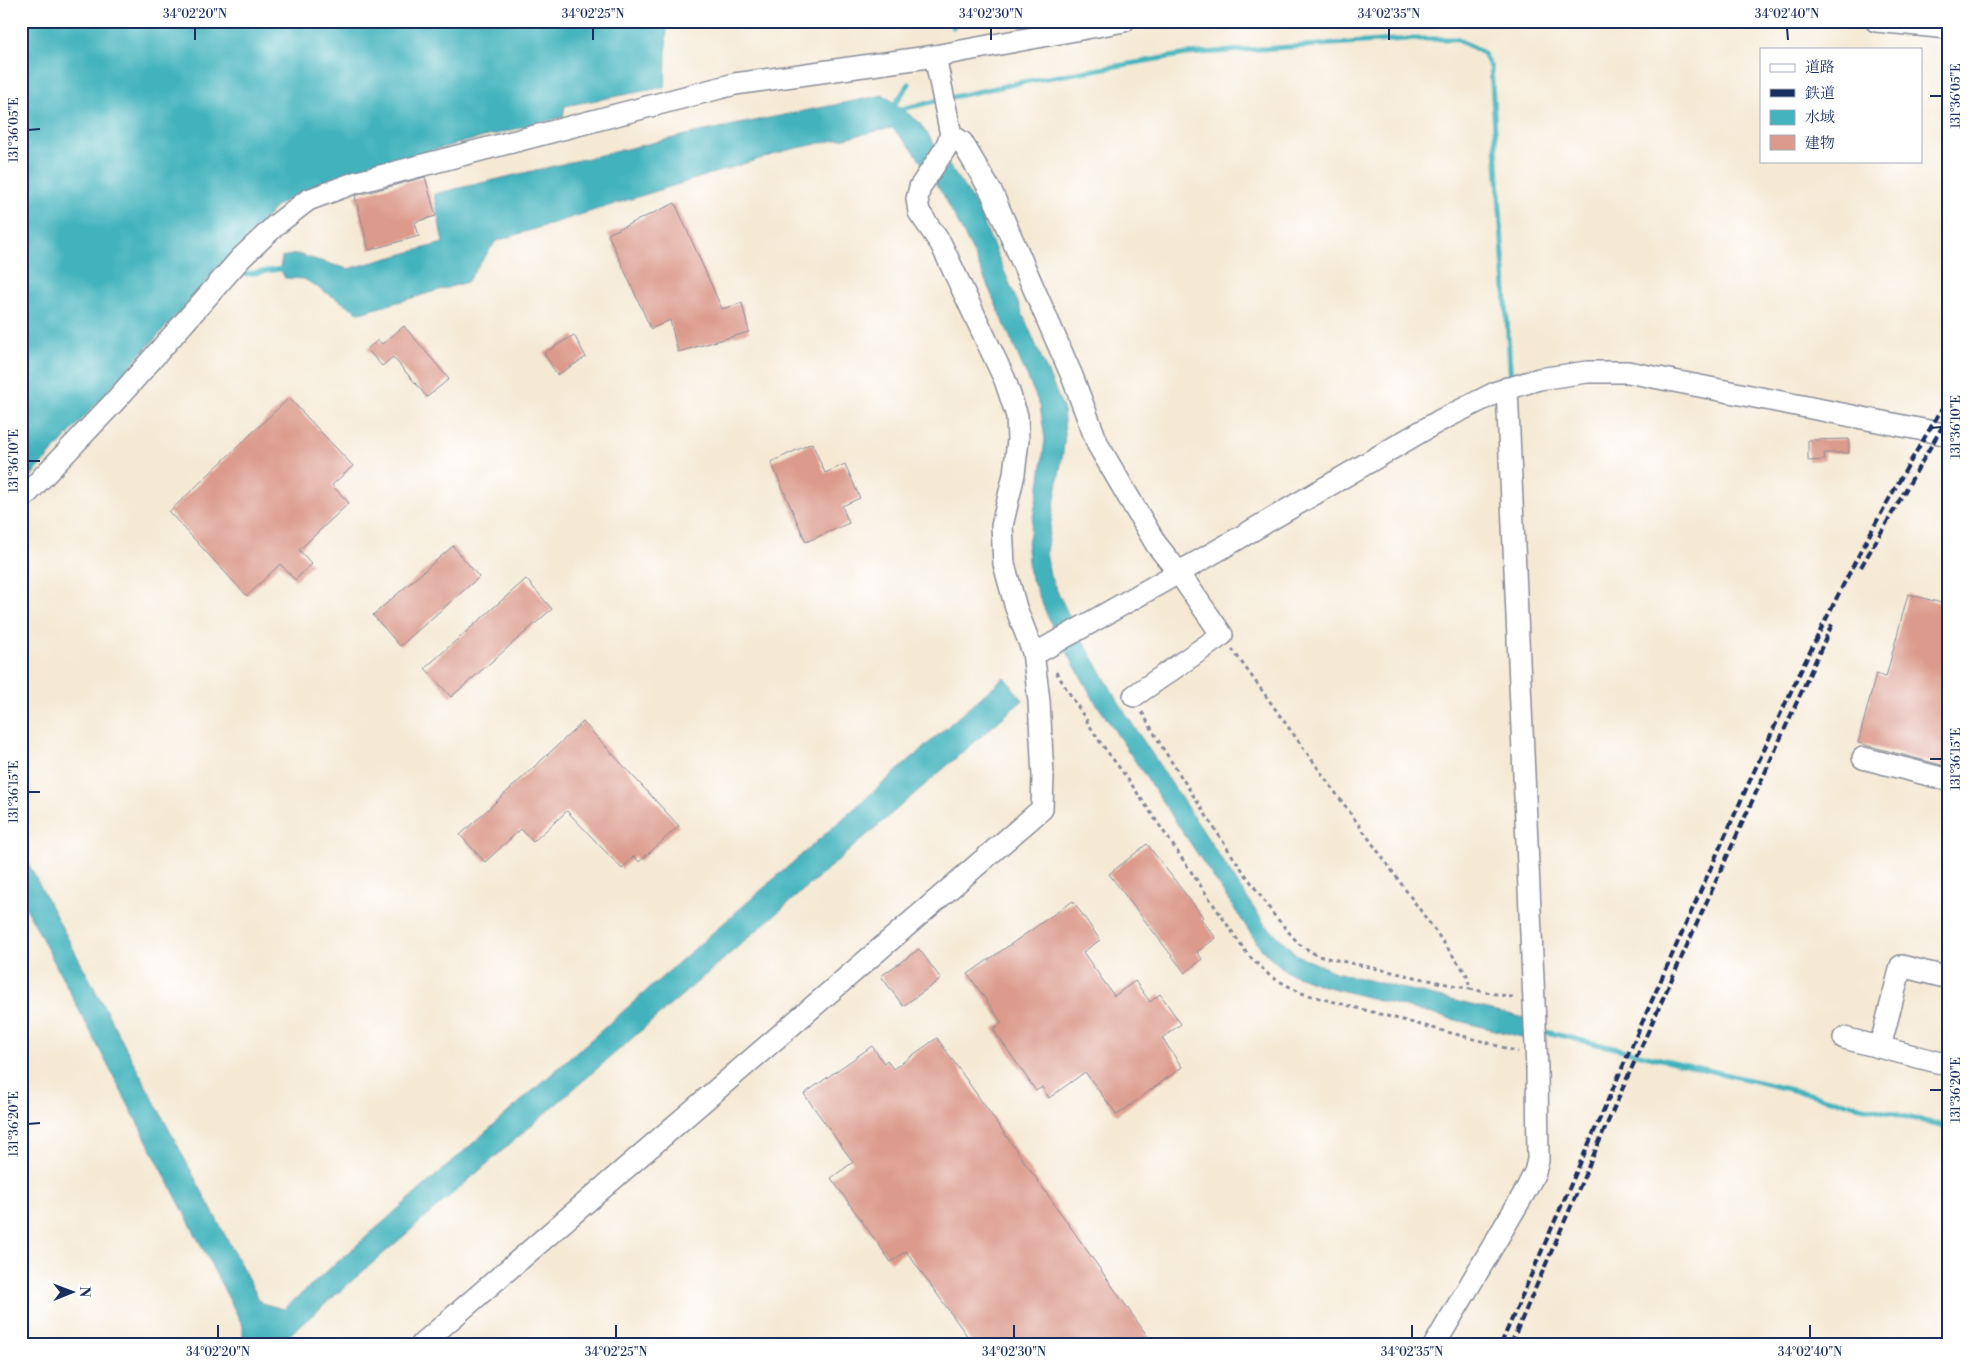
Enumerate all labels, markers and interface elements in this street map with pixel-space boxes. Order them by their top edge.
text: 34°02'20"N [163,7,227,22]
text: 34°02'25"N [562,7,624,22]
text: 34°02'30"N [959,7,1023,22]
text: 34°02'35"N [1358,7,1420,22]
text: 34°02'40"N [1755,7,1819,22]
legend [1760,48,1922,162]
text: 道路 [1805,58,1835,77]
text: 131°36'05"E [1949,63,1964,129]
text: 鉄道 [1805,84,1835,103]
text: 131°36'05"E [7,97,22,163]
text: 水域 [1805,108,1835,127]
text: 建物 [1805,134,1835,153]
text: 131°36'10"E [1949,395,1964,459]
text: 131°36'10"E [7,429,22,493]
text: 131°36'15"E [1949,728,1964,790]
text: 131°36'15"E [7,761,22,823]
text: 131°36'20"E [1949,1057,1964,1123]
text: 131°36'20"E [7,1091,22,1157]
north arrow [48,1268,98,1318]
text: N [75,1286,93,1297]
text: 34°02'20"N [186,1345,250,1360]
text: 34°02'25"N [585,1345,647,1360]
text: 34°02'30"N [982,1345,1046,1360]
text: 34°02'35"N [1381,1345,1443,1360]
text: 34°02'40"N [1778,1345,1842,1360]

